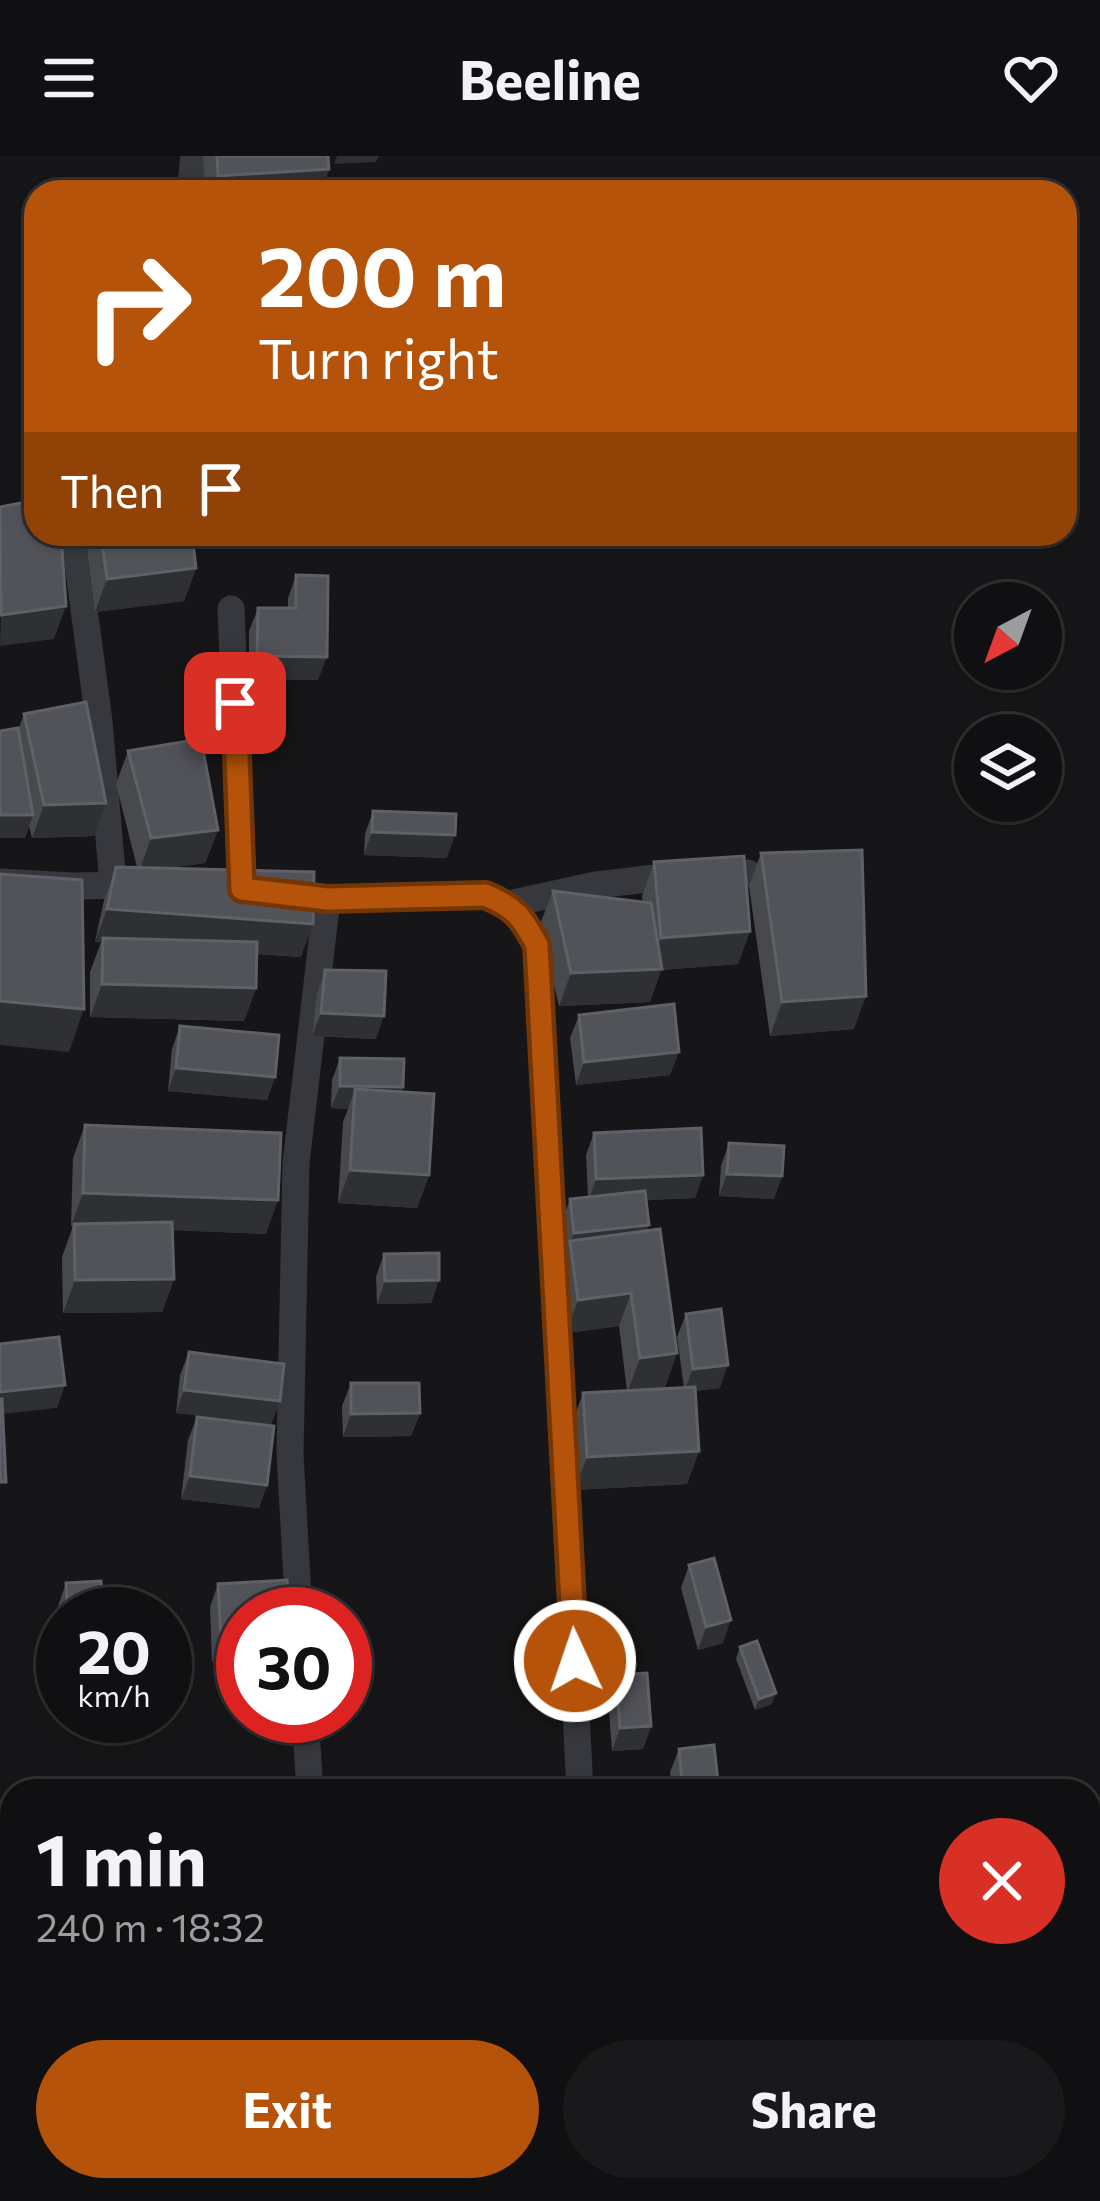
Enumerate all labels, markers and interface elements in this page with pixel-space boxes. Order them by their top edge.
icon: menu [36,45,102,111]
text: Beeline [459,45,641,111]
icon: heart [998,45,1064,111]
text: 200 m [258,222,506,324]
icon: right [60,228,216,384]
text: Turn right [258,324,499,390]
icon: arrive [188,456,254,522]
text: Then [60,462,164,517]
north arrow [954,582,1062,690]
map controls [954,582,1062,822]
pin [184,652,286,754]
icon: arrive [202,670,268,736]
button: layers [954,714,1062,822]
speed limit sign: 30 [216,1587,372,1743]
position arrow [512,1598,638,1724]
text: 20 [77,1613,151,1686]
text: km/h [78,1676,150,1713]
text: 1 min [36,1813,207,1901]
button: close [939,1818,1065,1944]
text: 240 m · 18:32 [36,1902,265,1950]
button: Exit [36,2040,539,2178]
button: Share [563,2040,1065,2178]

